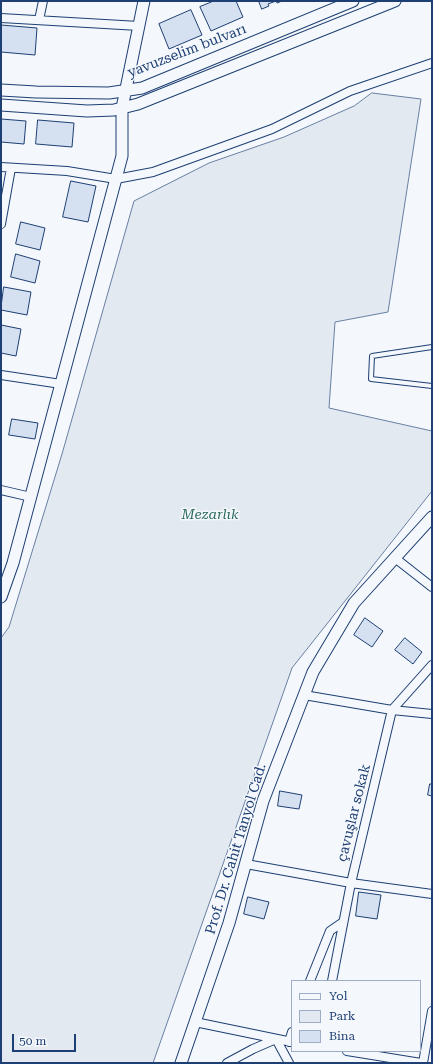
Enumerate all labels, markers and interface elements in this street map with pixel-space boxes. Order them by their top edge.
street label: yavuzselim bulvarı [125,21,249,81]
park label: Mezarlık [181,507,239,523]
street label: Prof. Dr. Cahit Tanyol Cad. [202,761,270,937]
street label: çavuşlar sokak [334,762,374,864]
legend [291,980,421,1052]
text: Yol [329,989,347,1003]
text: Park [329,1009,355,1023]
scale bar [14,1026,78,1052]
text: Bina [329,1029,355,1043]
text: 50 m [19,1034,46,1048]

